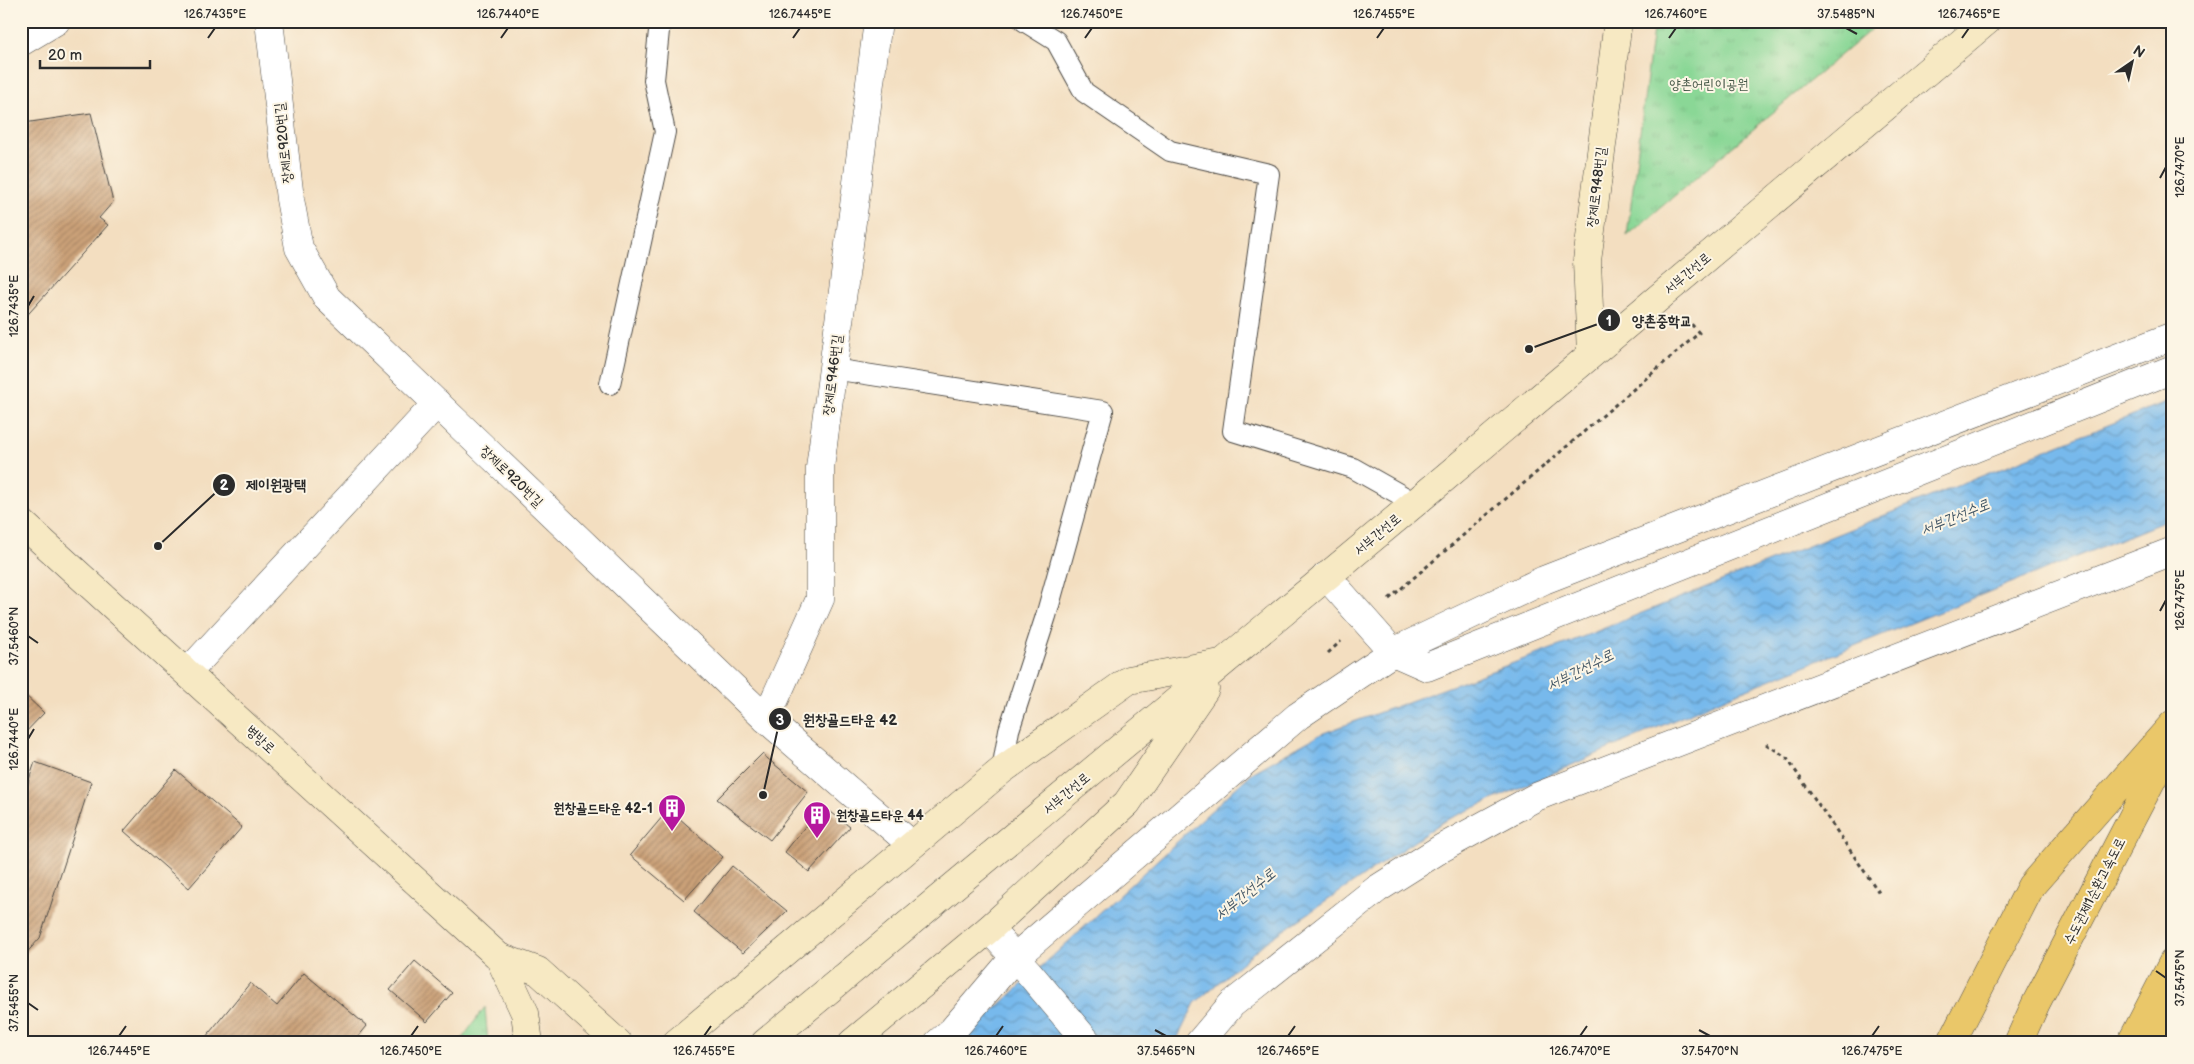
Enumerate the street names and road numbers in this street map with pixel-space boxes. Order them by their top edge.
street label: 장제로920번길 [271,101,296,184]
street label: 장제로948번길 [1583,145,1610,228]
street label: 서부간선로 [1660,249,1714,298]
street label: 장제로946번길 [819,333,846,417]
street label: 장제로920번길 [477,442,547,511]
street label: 서부간선로 [1350,510,1404,559]
street label: 병방로 [243,722,279,757]
street label: 서부간선로 [1039,769,1093,818]
street label: 수도권제1순환고속도로 [2060,835,2129,948]

